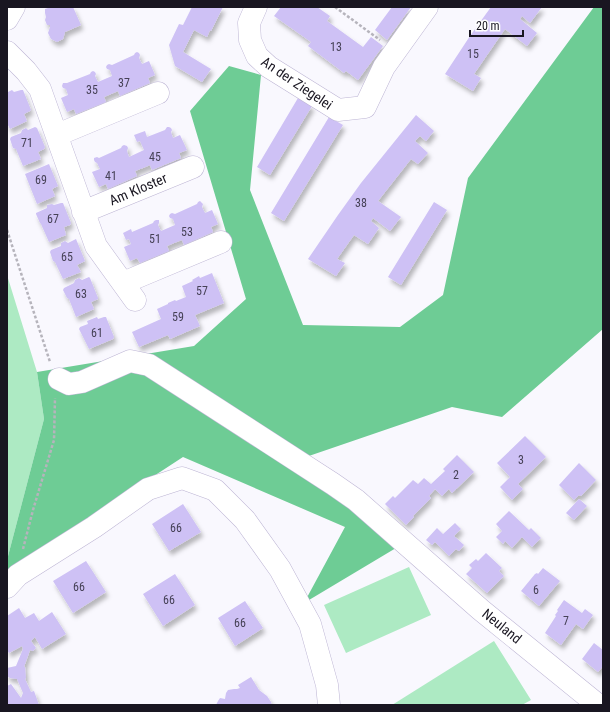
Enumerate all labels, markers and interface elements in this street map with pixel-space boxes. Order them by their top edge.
scale bar [470,12,523,38]
text: 20 m [476,19,500,33]
house number: 13 [330,40,342,54]
house number: 15 [467,47,479,61]
street label: An der Ziegelei [258,53,336,113]
house number: 37 [118,76,130,90]
house number: 35 [86,83,98,97]
house number: 71 [21,136,33,150]
house number: 45 [149,150,161,164]
house number: 41 [105,169,117,183]
street label: Am Kloster [107,170,169,208]
house number: 69 [35,173,47,187]
house number: 38 [355,196,367,210]
house number: 67 [47,212,59,226]
house number: 53 [181,225,193,239]
house number: 51 [149,232,161,246]
house number: 65 [61,250,73,264]
house number: 57 [196,284,208,298]
house number: 63 [75,287,87,301]
house number: 59 [172,310,184,324]
house number: 61 [91,326,103,340]
house number: 3 [518,453,524,467]
house number: 2 [453,468,459,482]
house number: 66 [170,521,182,535]
house number: 66 [73,580,85,594]
house number: 6 [533,583,539,597]
house number: 66 [163,593,175,607]
street label: Neuland [479,605,525,647]
house number: 7 [563,614,569,628]
house number: 66 [234,616,246,630]

